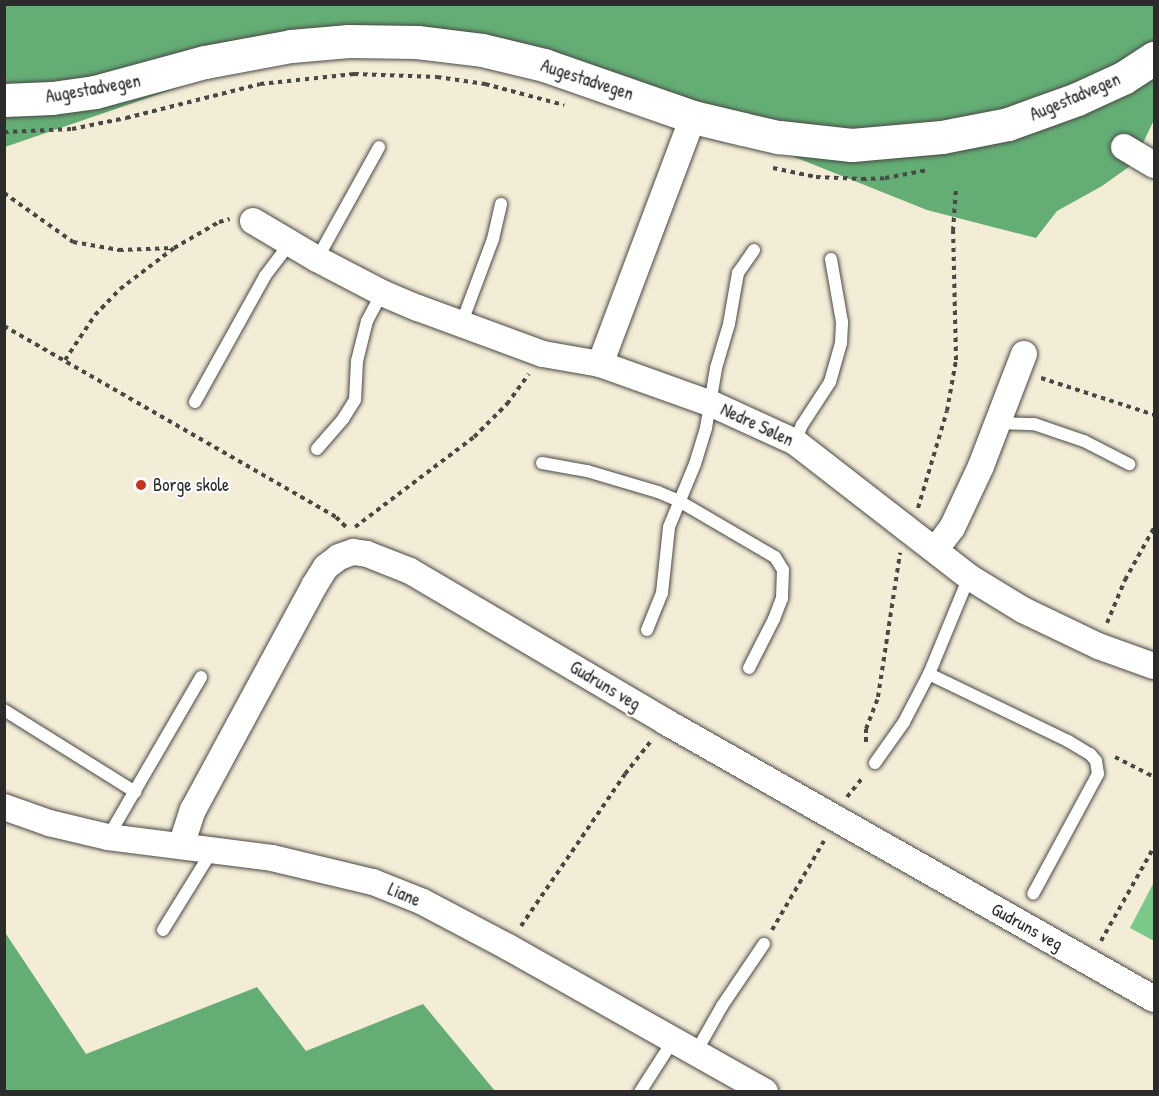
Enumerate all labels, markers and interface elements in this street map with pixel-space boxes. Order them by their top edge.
street label: Augestadvegen [538,55,636,105]
street label: Augestadvegen [1027,68,1123,126]
street label: Augestadvegen [44,70,142,108]
street label: Nedre Sølen [717,399,797,451]
place label: Borge skole [153,474,229,496]
marker: Borge skole [134,478,148,492]
street label: Gudruns veg [566,657,644,715]
street label: Liane [385,879,423,911]
street label: Gudruns veg [987,899,1067,955]

